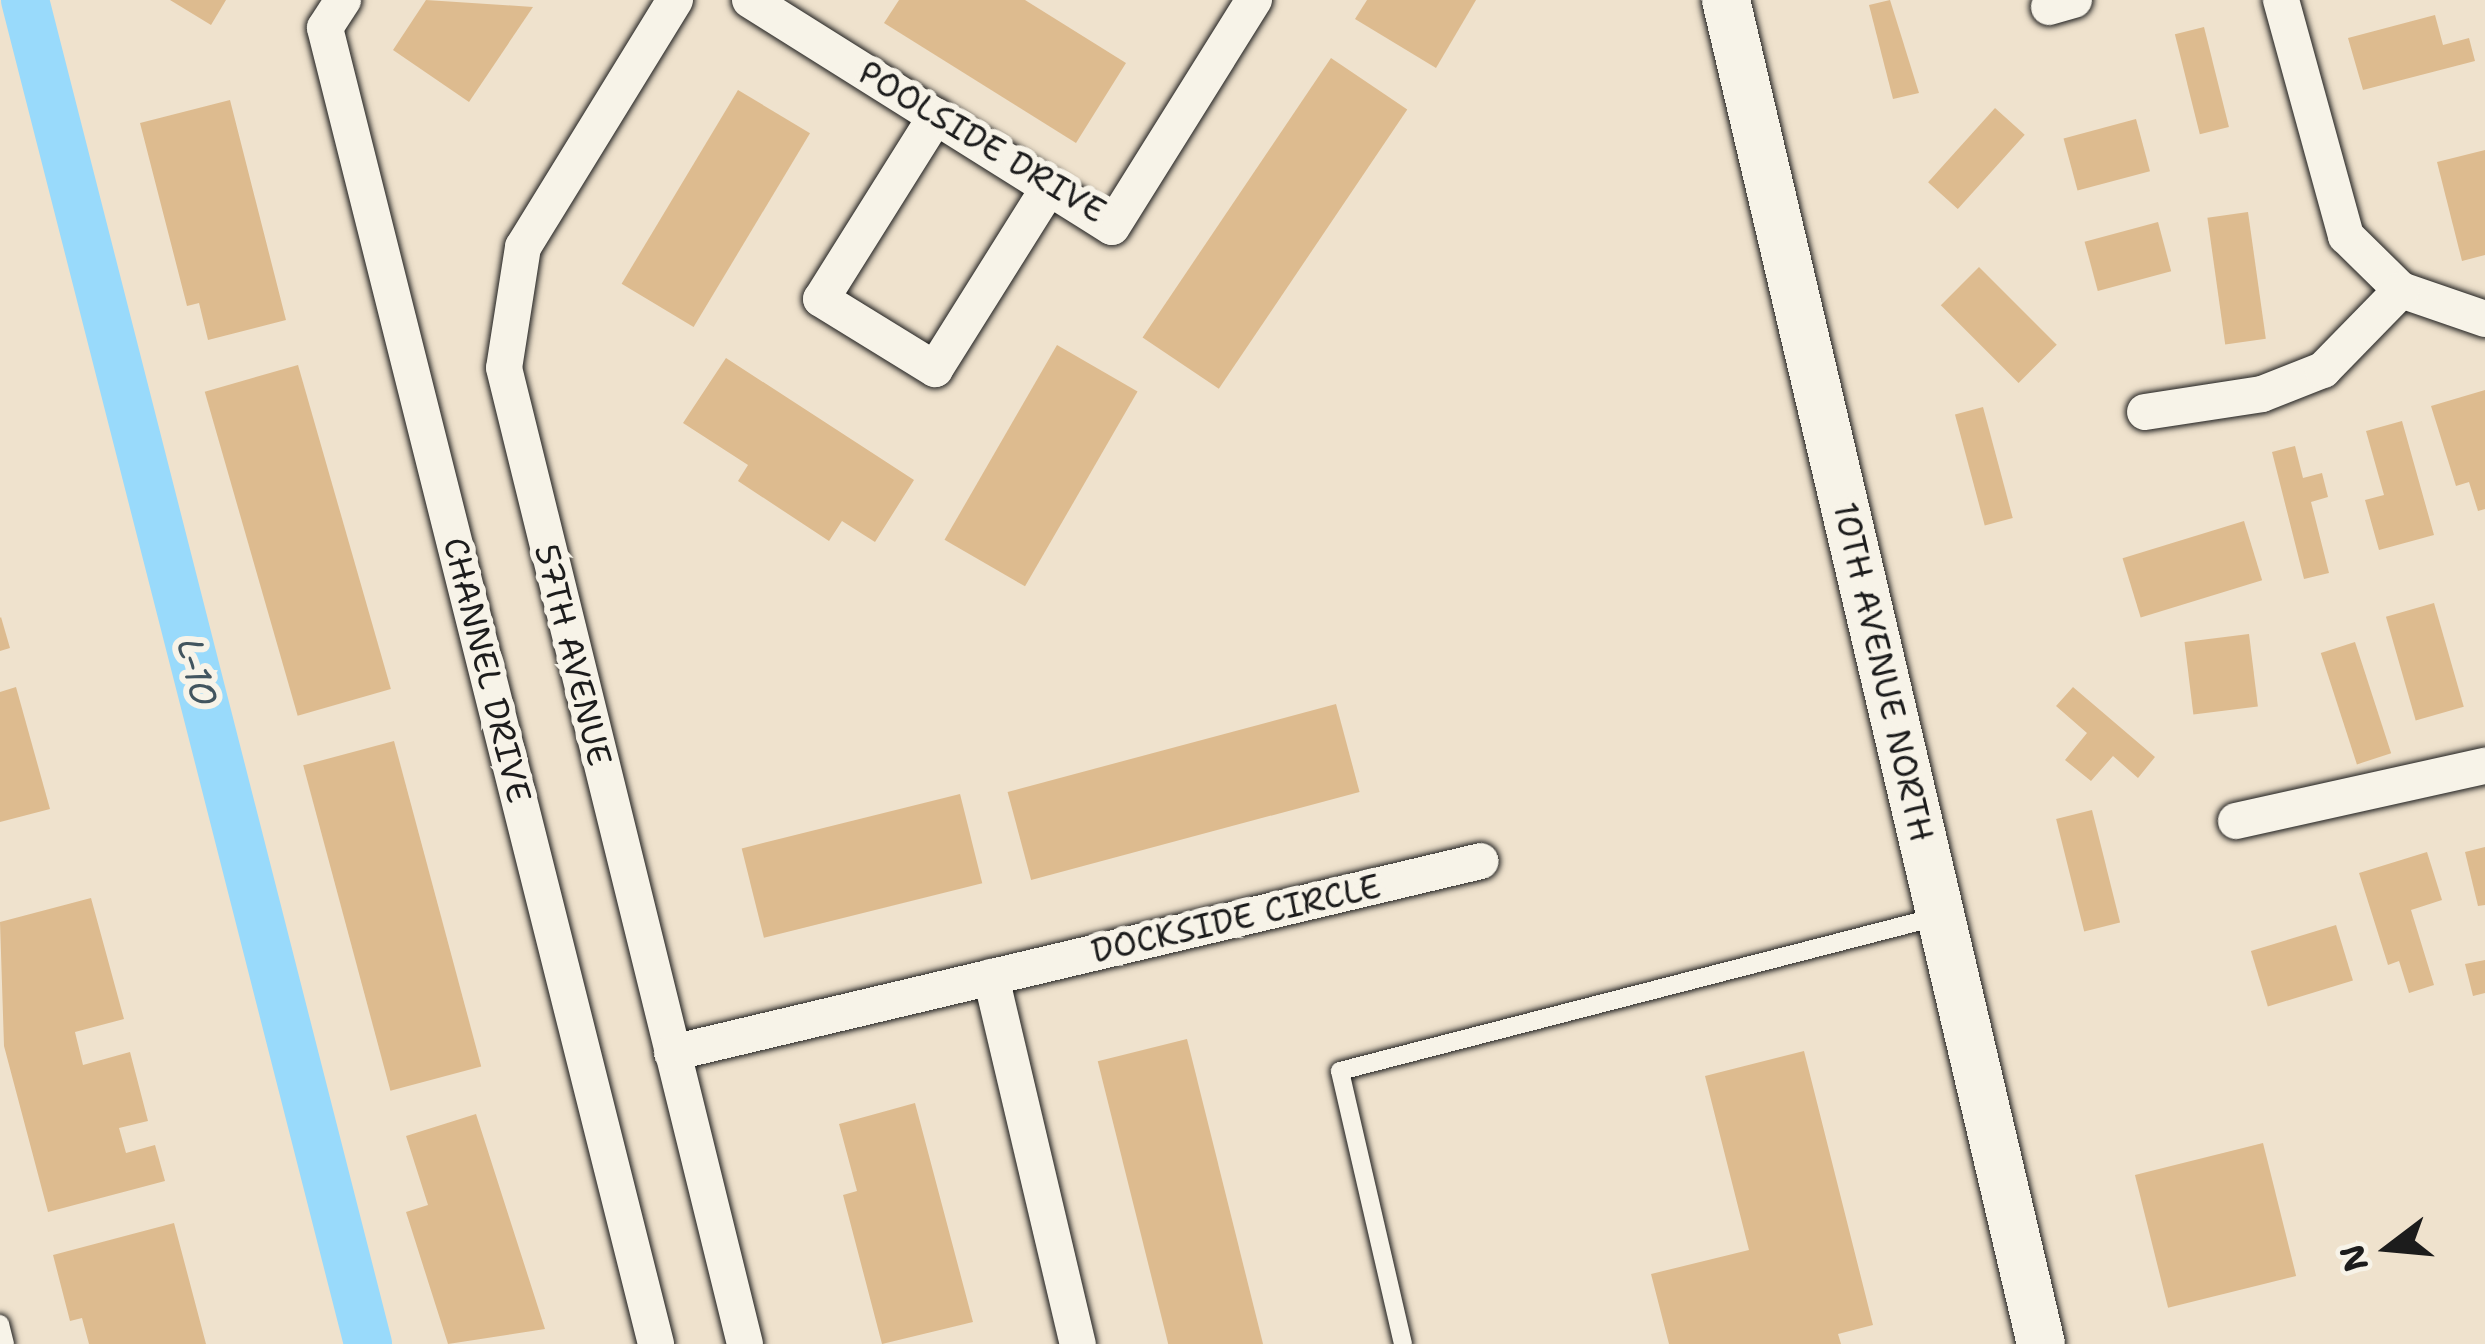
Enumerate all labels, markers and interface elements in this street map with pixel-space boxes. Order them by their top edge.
street label: POOLSIDE DRIVE [851,53,1113,231]
street label: 10TH AVENUE NORTH [1825,498,1941,846]
street label: CHANNEL DRIVE [435,533,539,807]
street label: 57TH AVENUE [526,540,620,770]
water label: L-10 [168,634,226,710]
street label: DOCKSIDE CIRCLE [1088,866,1384,972]
north arrow [2329,1188,2449,1308]
text: N [2329,1239,2379,1277]

